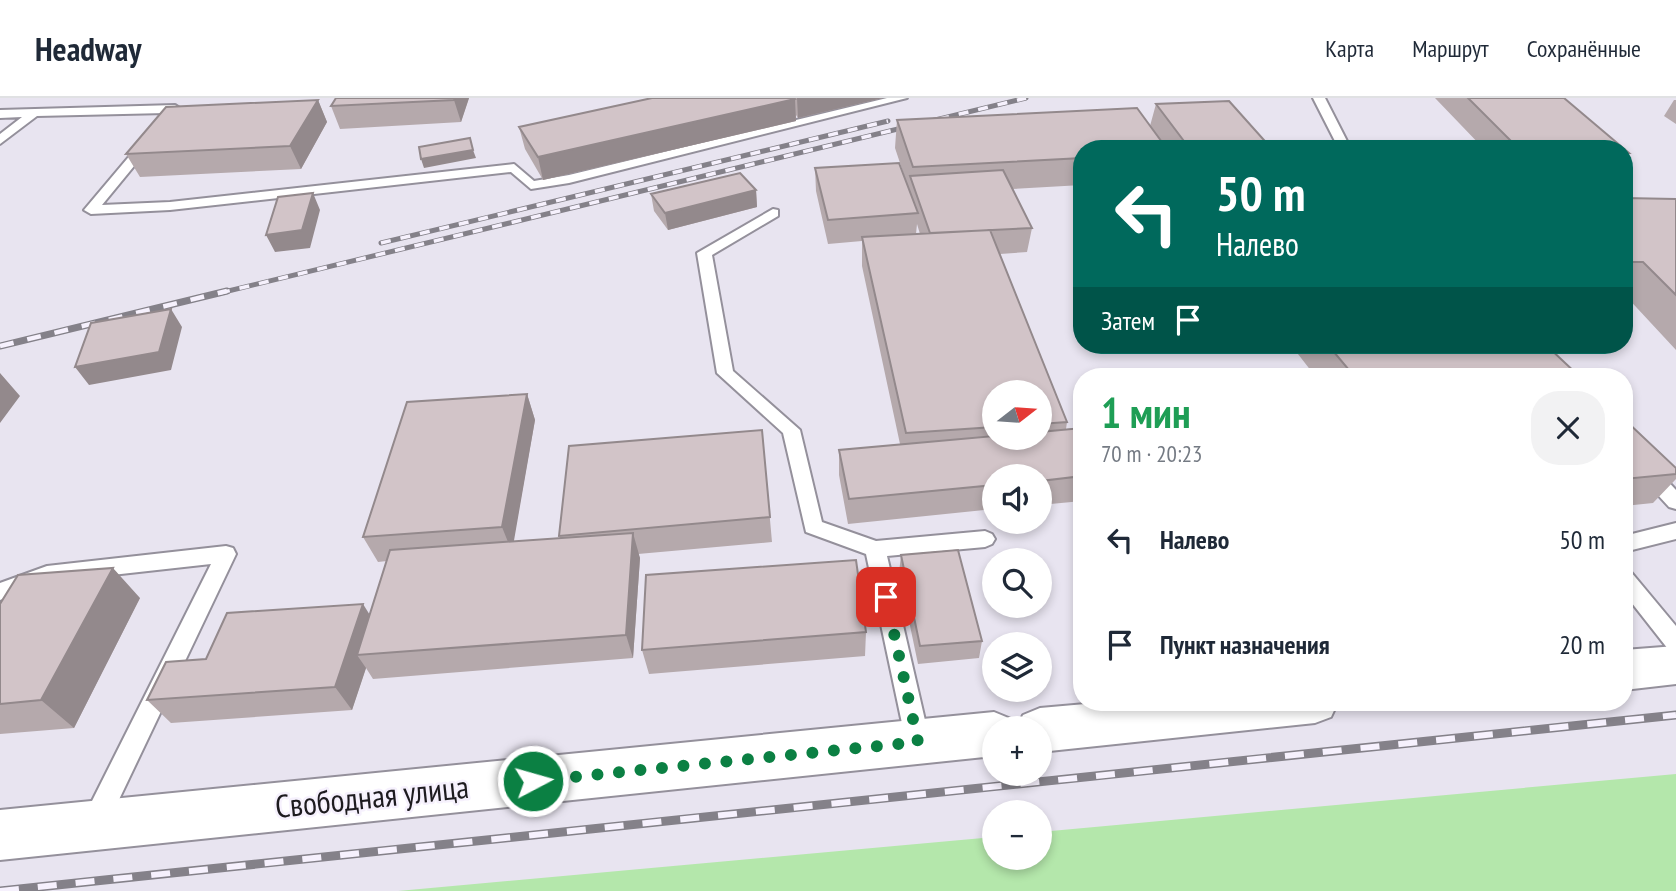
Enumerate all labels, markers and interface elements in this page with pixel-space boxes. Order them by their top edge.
text: Headway [35,27,142,70]
text: Карта [1325,33,1374,64]
text: Маршрут [1412,33,1489,64]
text: Сохранённые [1527,33,1641,64]
text: 50 m [1216,161,1305,225]
icon: left [1101,168,1192,259]
text: Налево [1216,223,1299,265]
icon: arrive [1169,301,1207,339]
text: Затем [1101,304,1155,337]
north arrow [982,380,1052,450]
map controls [982,380,1052,870]
text: 1 мин [1101,385,1191,440]
button: close [1531,391,1605,465]
text: 70 m · 20:23 [1101,439,1202,468]
button: sound [982,464,1052,534]
icon: left [1101,521,1139,559]
text: Налево [1160,523,1229,556]
text: 50 m [1559,523,1605,556]
button: search [982,548,1052,618]
pin [856,567,916,627]
icon: arrive [867,578,905,616]
icon: arrive [1101,626,1139,664]
text: Пункт назначения [1160,628,1330,661]
text: 20 m [1559,628,1605,661]
button: layers [982,632,1052,702]
button: + [982,716,1052,786]
position arrow [496,744,570,818]
street label: Свободная улица [273,765,471,827]
button: − [982,800,1052,870]

